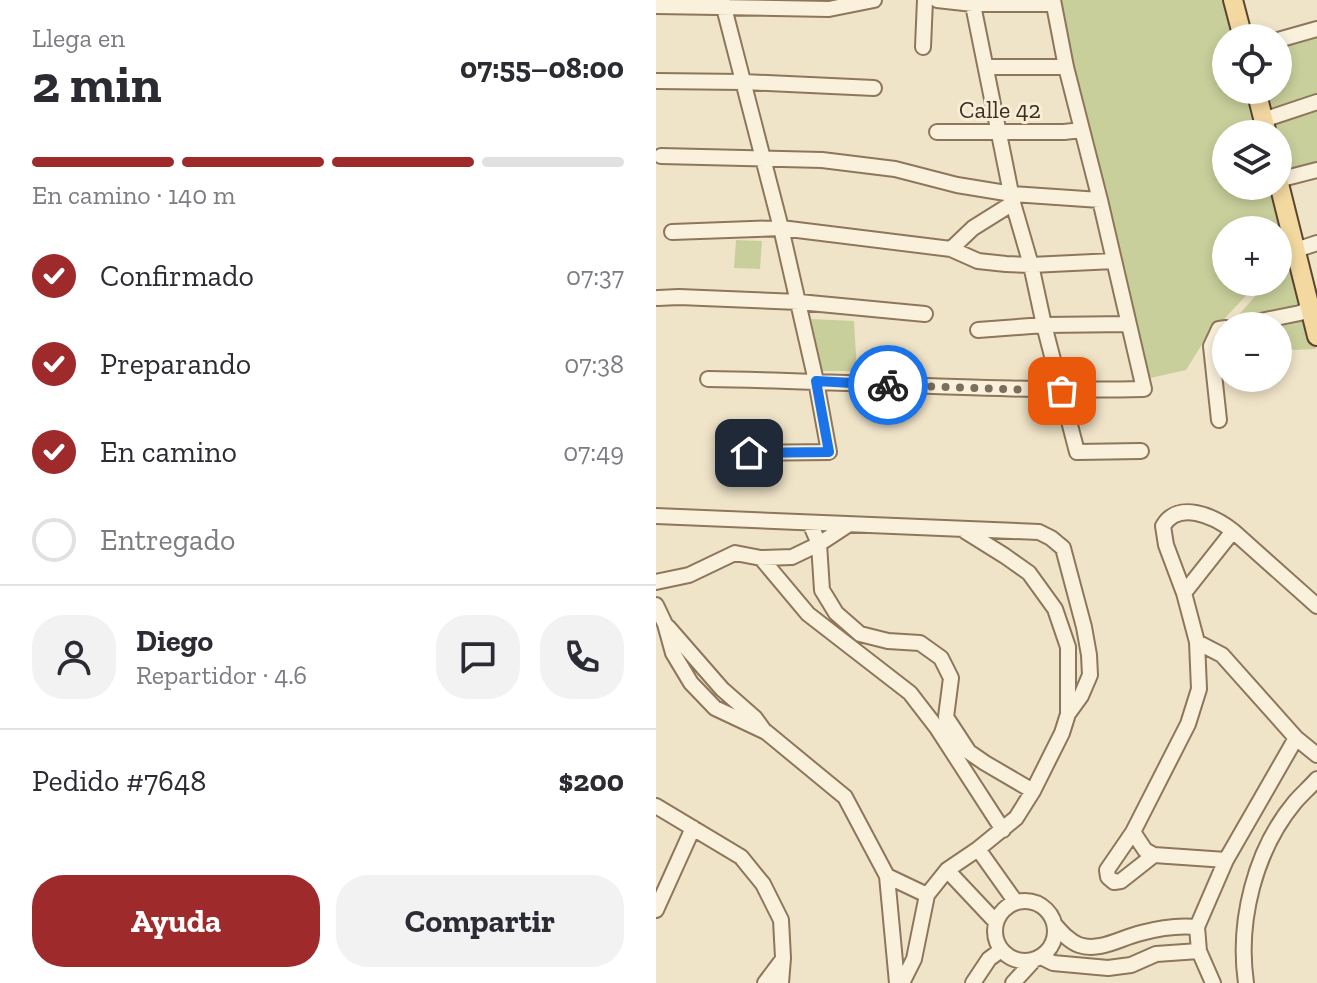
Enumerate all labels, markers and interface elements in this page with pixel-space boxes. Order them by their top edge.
text: Llega en [32,22,125,54]
map controls [1212,24,1292,392]
button: locate [1212,24,1292,104]
text: 07:55–08:00 [460,50,624,86]
text: 2 min [32,53,162,115]
street label: Calle 42 [959,95,1041,124]
button: layers [1212,120,1292,200]
text: En camino · 140 m [32,179,235,211]
button: + [1212,216,1292,296]
icon: check [32,254,76,298]
text: Confirmado [100,258,254,294]
text: 07:37 [566,260,624,292]
button: − [1212,312,1292,392]
icon: check [32,342,76,386]
courier [848,345,928,425]
text: Preparando [100,346,251,382]
text: 07:38 [564,348,624,380]
pin [1028,357,1096,425]
icon: bike [866,363,910,407]
icon: bag [1040,369,1084,413]
pin [715,419,783,487]
icon: check [32,430,76,474]
icon: home [727,431,771,475]
text: En camino [100,434,237,470]
text: 07:49 [563,436,624,468]
text: Entregado [100,522,235,558]
button: person [32,615,116,699]
button: chat [436,615,520,699]
button: phone [540,615,624,699]
text: Diego [136,623,213,659]
text: Repartidor · 4.6 [136,659,307,691]
text: Pedido #7648 [32,763,206,799]
text: $200 [559,763,624,799]
button: Ayuda [32,875,320,967]
button: Compartir [336,875,624,967]

